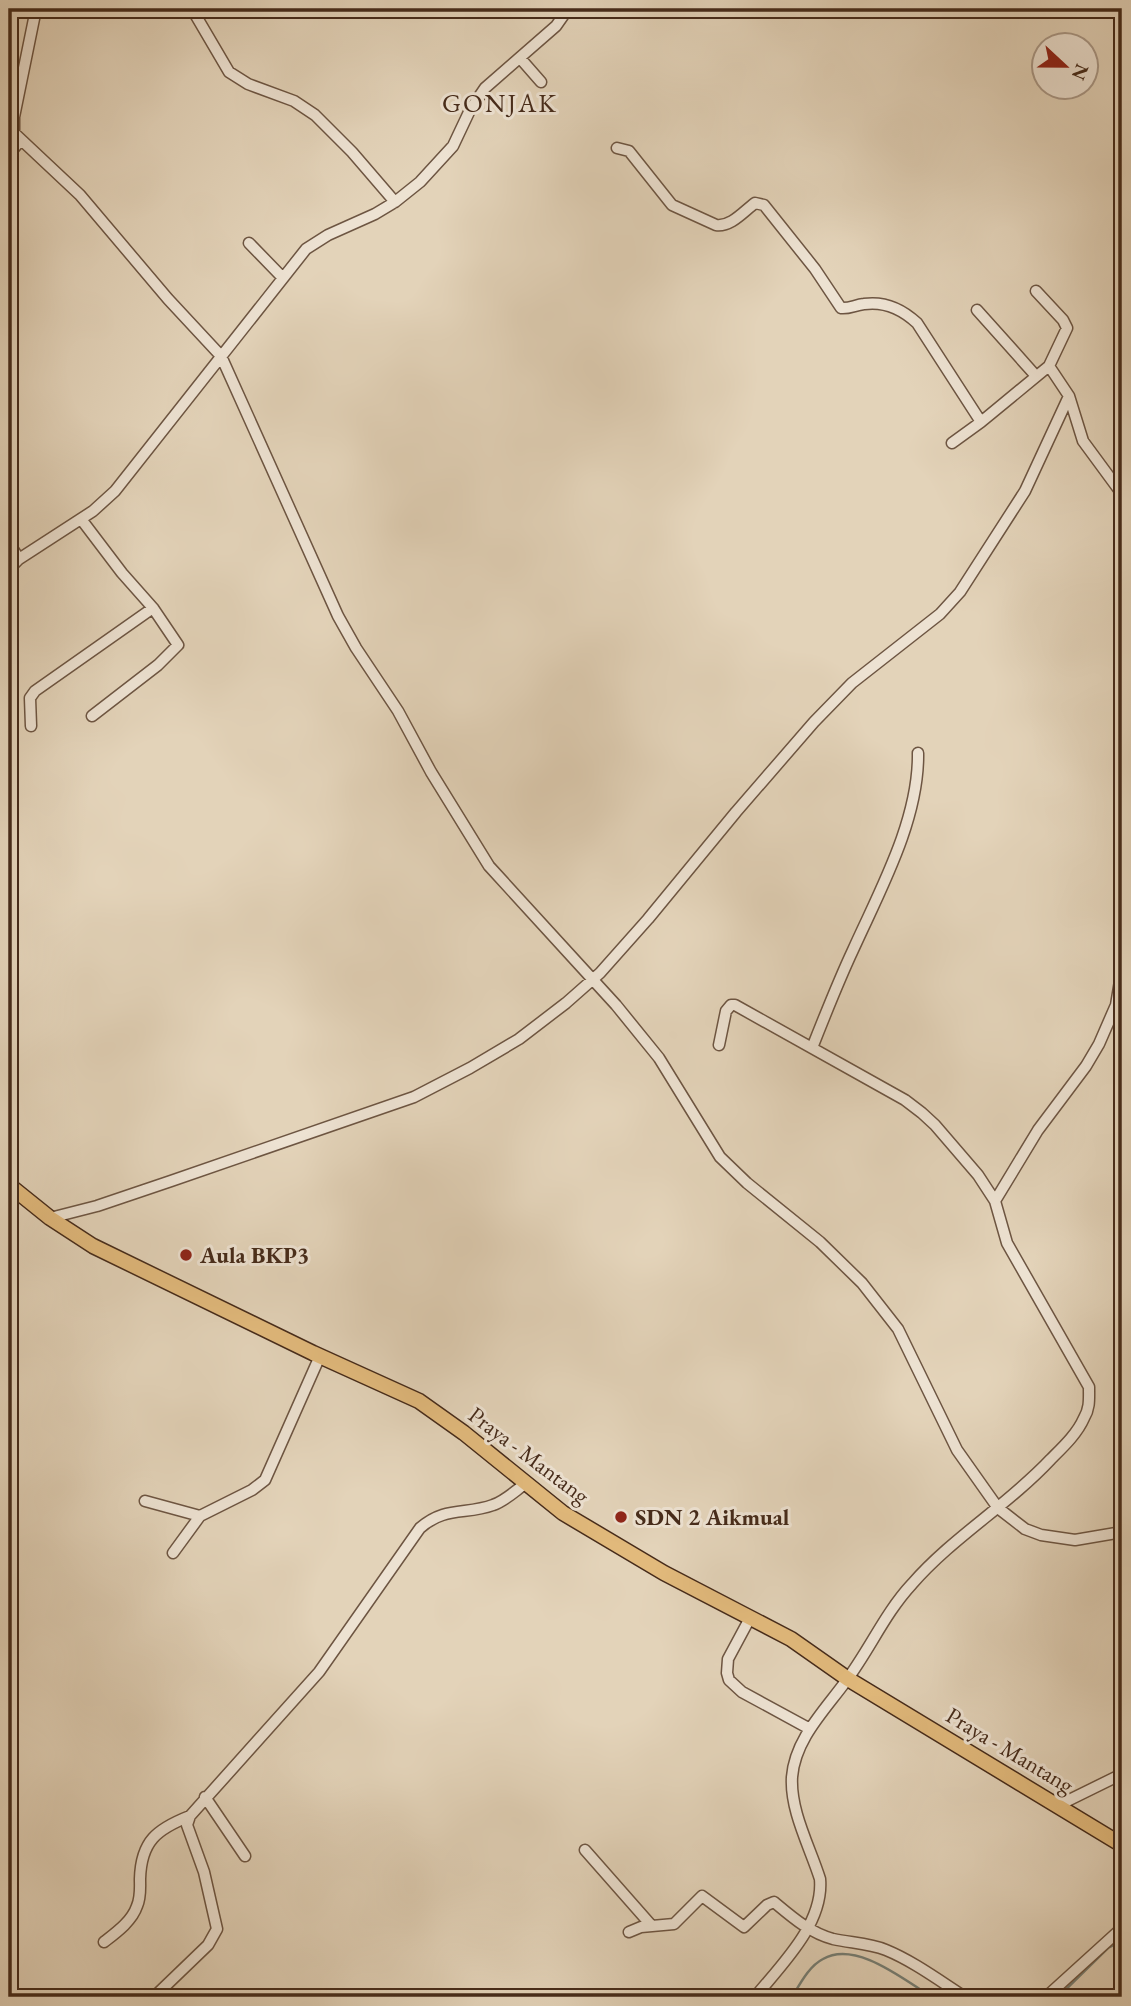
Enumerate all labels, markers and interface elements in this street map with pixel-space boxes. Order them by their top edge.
north arrow [1030,32,1100,102]
text: N [1066,60,1095,85]
district label: GONJAK [442,86,558,120]
place label: Aula BKP3 [199,1240,309,1270]
marker: Aula BKP3 [178,1247,194,1263]
street label: Praya - Mantang [463,1400,596,1511]
place label: SDN 2 Aikmual [635,1502,790,1532]
marker: SDN 2 Aikmual [613,1509,629,1525]
street label: Praya - Mantang [941,1700,1080,1800]

